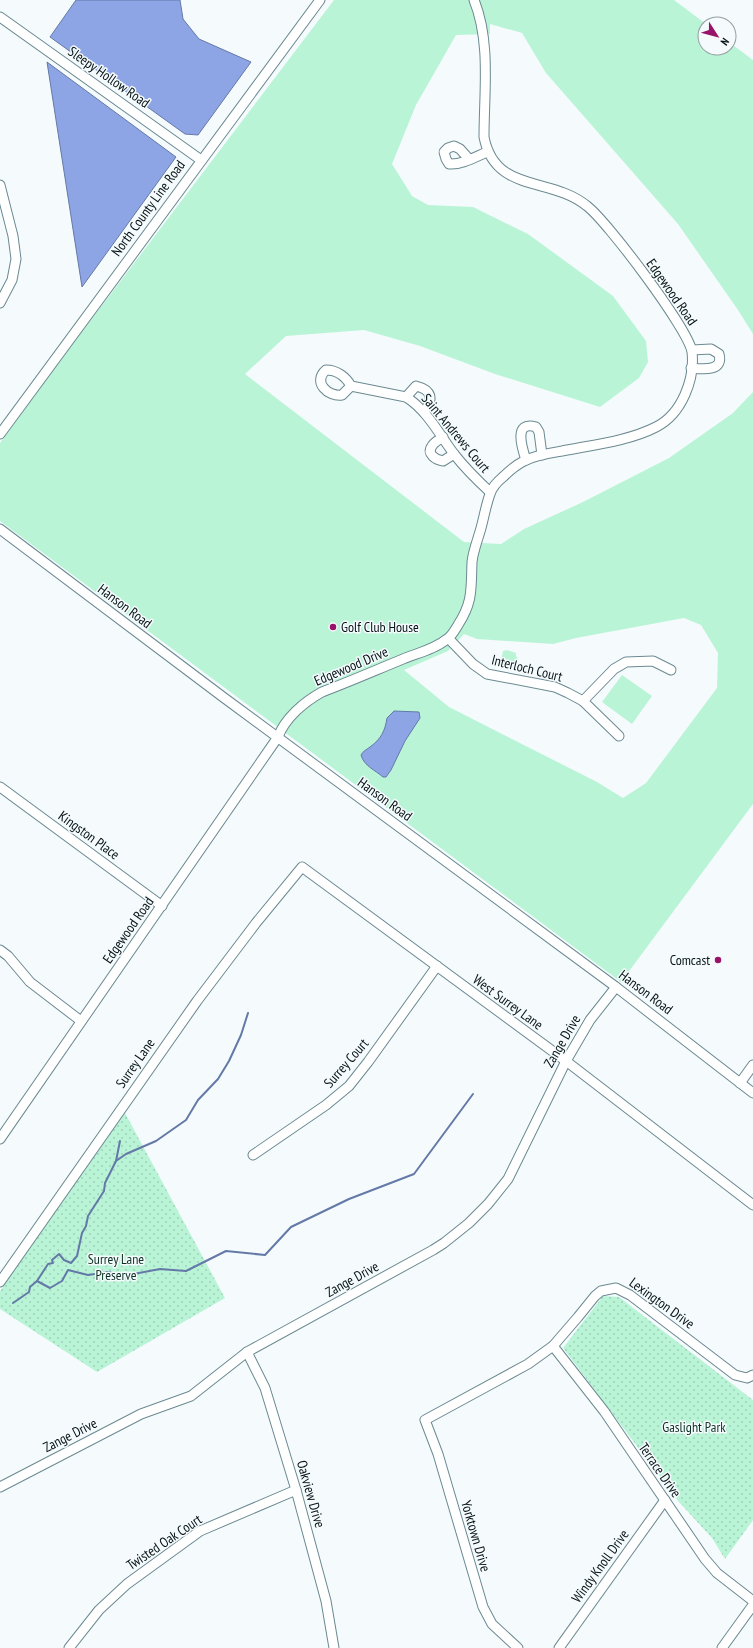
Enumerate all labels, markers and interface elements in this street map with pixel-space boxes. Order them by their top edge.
north arrow [697,16,737,56]
text: N [718,35,733,48]
street label: Sleepy Hollow Road [65,42,153,112]
street label: North County Line Road [107,156,189,260]
street label: Edgewood Road [643,255,701,329]
street label: Saint Andrews Court [418,390,494,476]
street label: Hanson Road [94,580,156,632]
place label: Golf Club House [341,618,419,636]
marker: Golf Club House [328,622,338,632]
street label: Edgewood Drive [311,642,391,690]
street label: Interloch Court [490,651,564,686]
street label: Hanson Road [354,773,416,825]
street label: Kingston Place [55,807,123,863]
street label: Edgewood Road [99,893,157,967]
place label: Comcast [670,951,710,969]
marker: Comcast [713,955,723,965]
street label: Hanson Road [615,966,677,1018]
street label: West Surrey Lane [469,970,547,1034]
street label: Zange Drive [540,1011,584,1071]
street label: Surrey Lane [111,1035,159,1091]
street label: Surrey Court [320,1035,372,1091]
park label: Surrey Lane Preserve [88,1250,144,1284]
street label: Zange Drive [322,1257,382,1301]
street label: Lexington Drive [626,1273,698,1333]
street label: Zange Drive [40,1414,100,1456]
park label: Gaslight Park [662,1418,726,1436]
street label: Terrace Drive [635,1439,686,1501]
street label: Oakview Drive [293,1458,329,1530]
street label: Yorktown Drive [457,1498,495,1574]
street label: Twisted Oak Court [123,1510,205,1574]
street label: Windy Knoll Drive [567,1526,633,1606]

